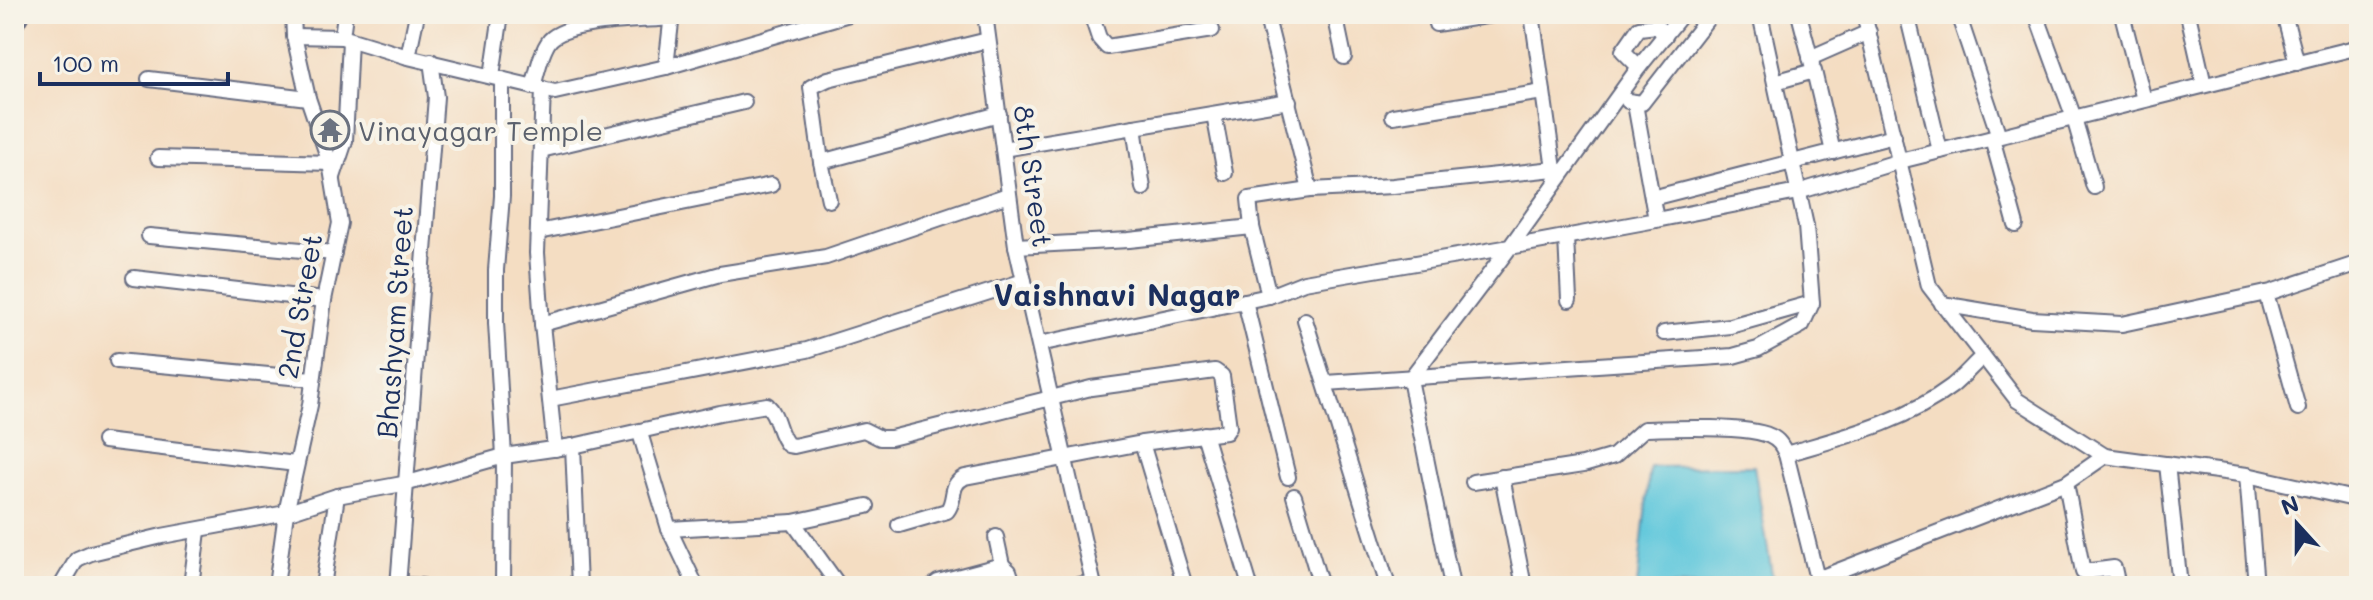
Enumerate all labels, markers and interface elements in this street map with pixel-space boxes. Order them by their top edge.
scale bar [40,36,228,86]
text: 100 m [52,47,119,78]
street label: 8th Street [1006,103,1062,249]
temple icon: Vinayagar Temple [309,109,351,151]
place label: Vinayagar Temple [358,112,603,148]
street label: Bhashyam Street [368,205,420,439]
street label: 2nd Street [269,231,329,381]
district label: Vaishnavi Nagar [994,274,1240,314]
north arrow [2257,484,2337,564]
text: N [2277,488,2303,521]

